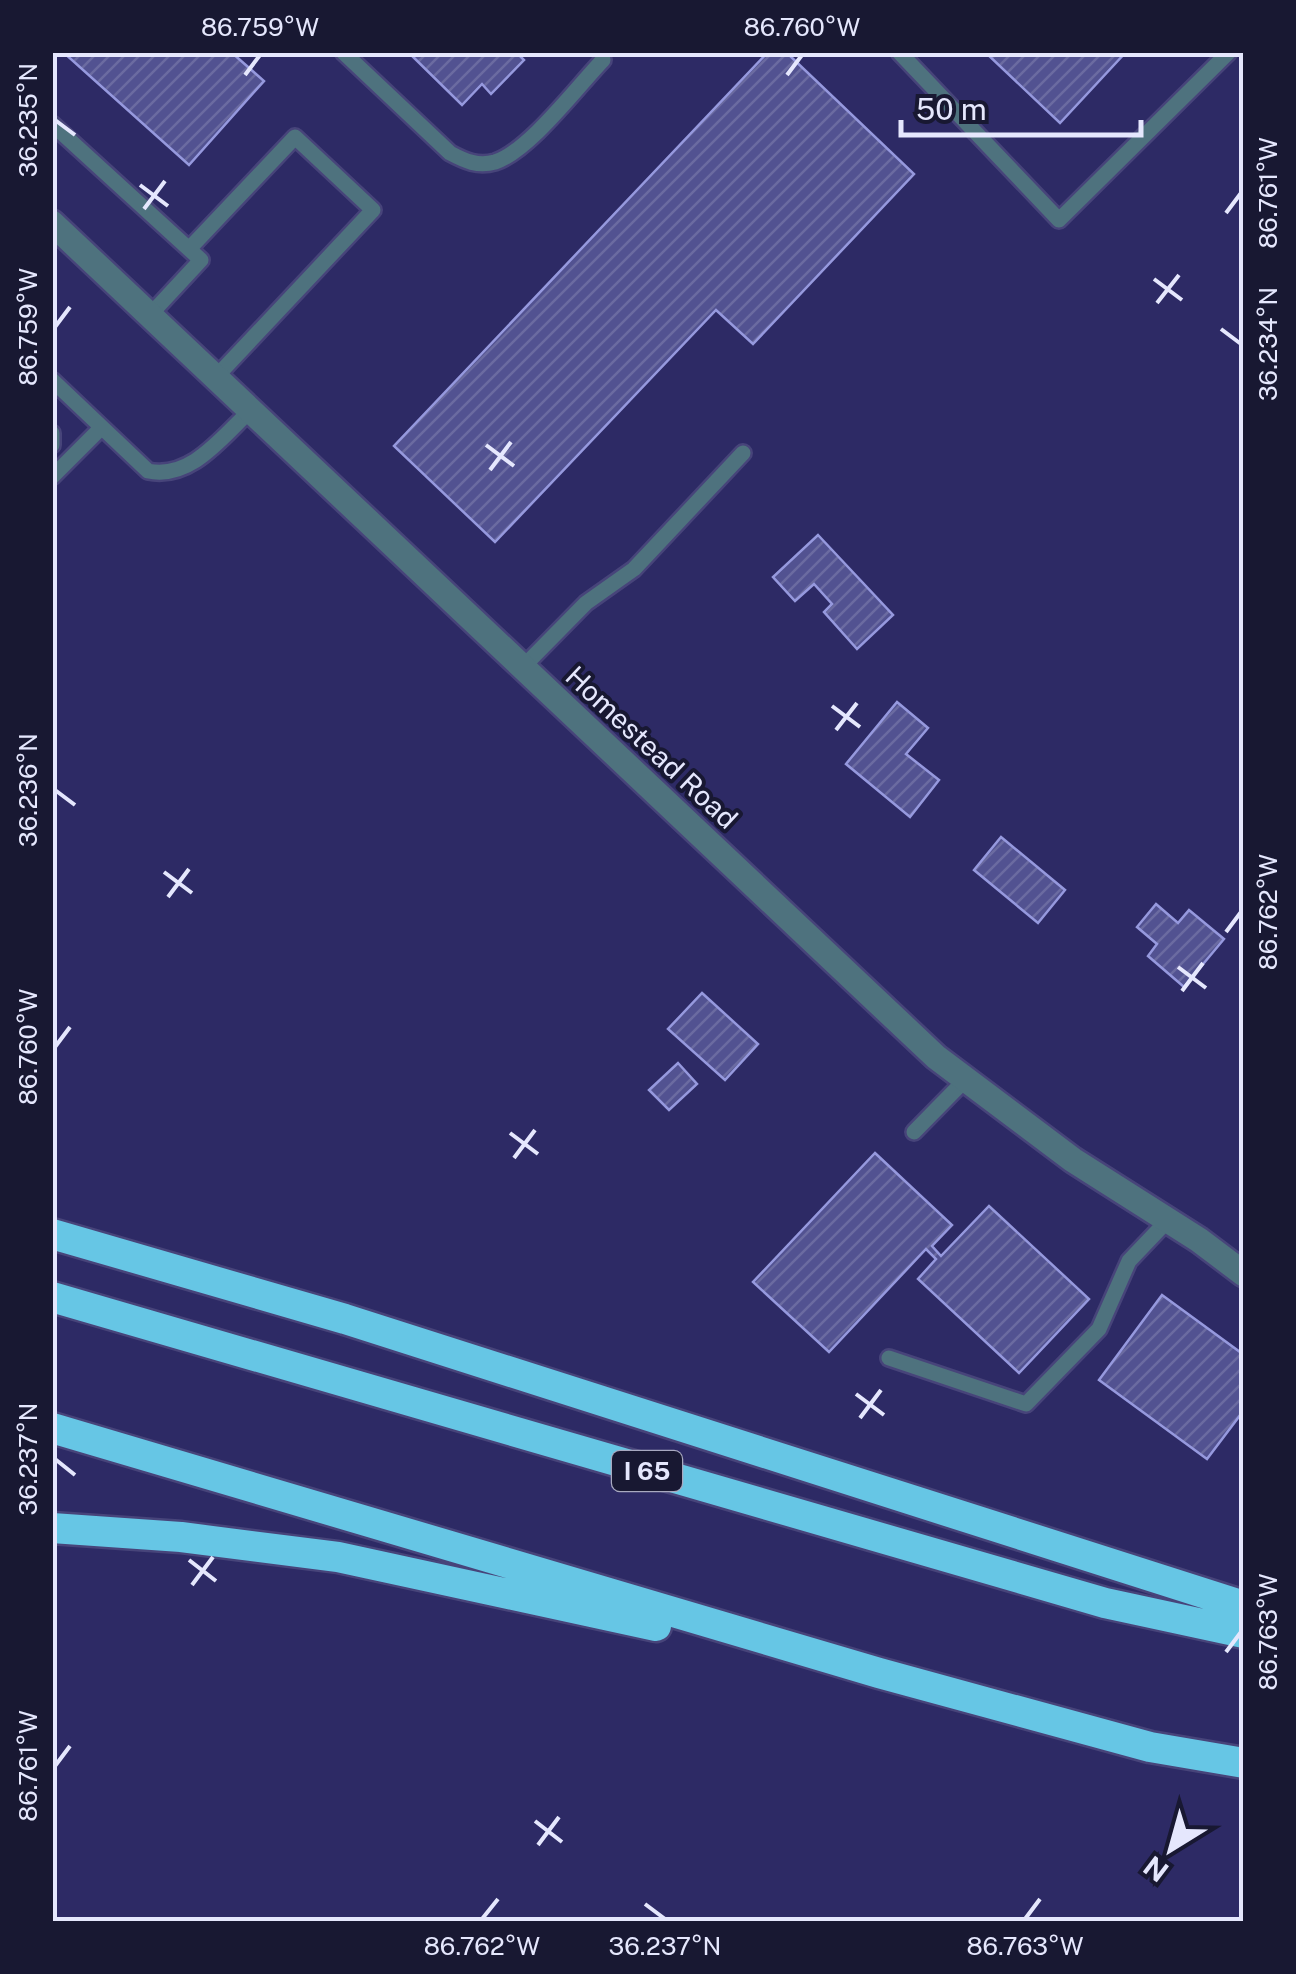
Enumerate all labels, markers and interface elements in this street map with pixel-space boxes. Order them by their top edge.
text: 86.759°W [201,12,319,42]
text: 86.760°W [744,12,860,42]
text: 36.235°N [13,63,43,177]
scale bar [901,75,1141,137]
text: 50 m [916,91,987,127]
text: 86.761°W [1253,137,1283,249]
text: 86.759°W [13,268,43,386]
text: 36.234°N [1253,287,1283,401]
street label: Homestead Road [559,659,745,835]
text: 36.236°N [13,733,43,847]
text: 86.762°W [1253,854,1283,970]
text: 86.760°W [13,989,43,1105]
text: 36.237°N [13,1403,43,1515]
road number: I 65 [612,1451,682,1491]
text: 86.763°W [1253,1573,1283,1691]
text: 86.761°W [13,1710,43,1822]
north arrow [1121,1799,1221,1899]
text: N [1137,1850,1174,1889]
text: 86.762°W [424,1931,540,1961]
text: 36.237°N [609,1931,721,1961]
text: 86.763°W [966,1931,1084,1961]

